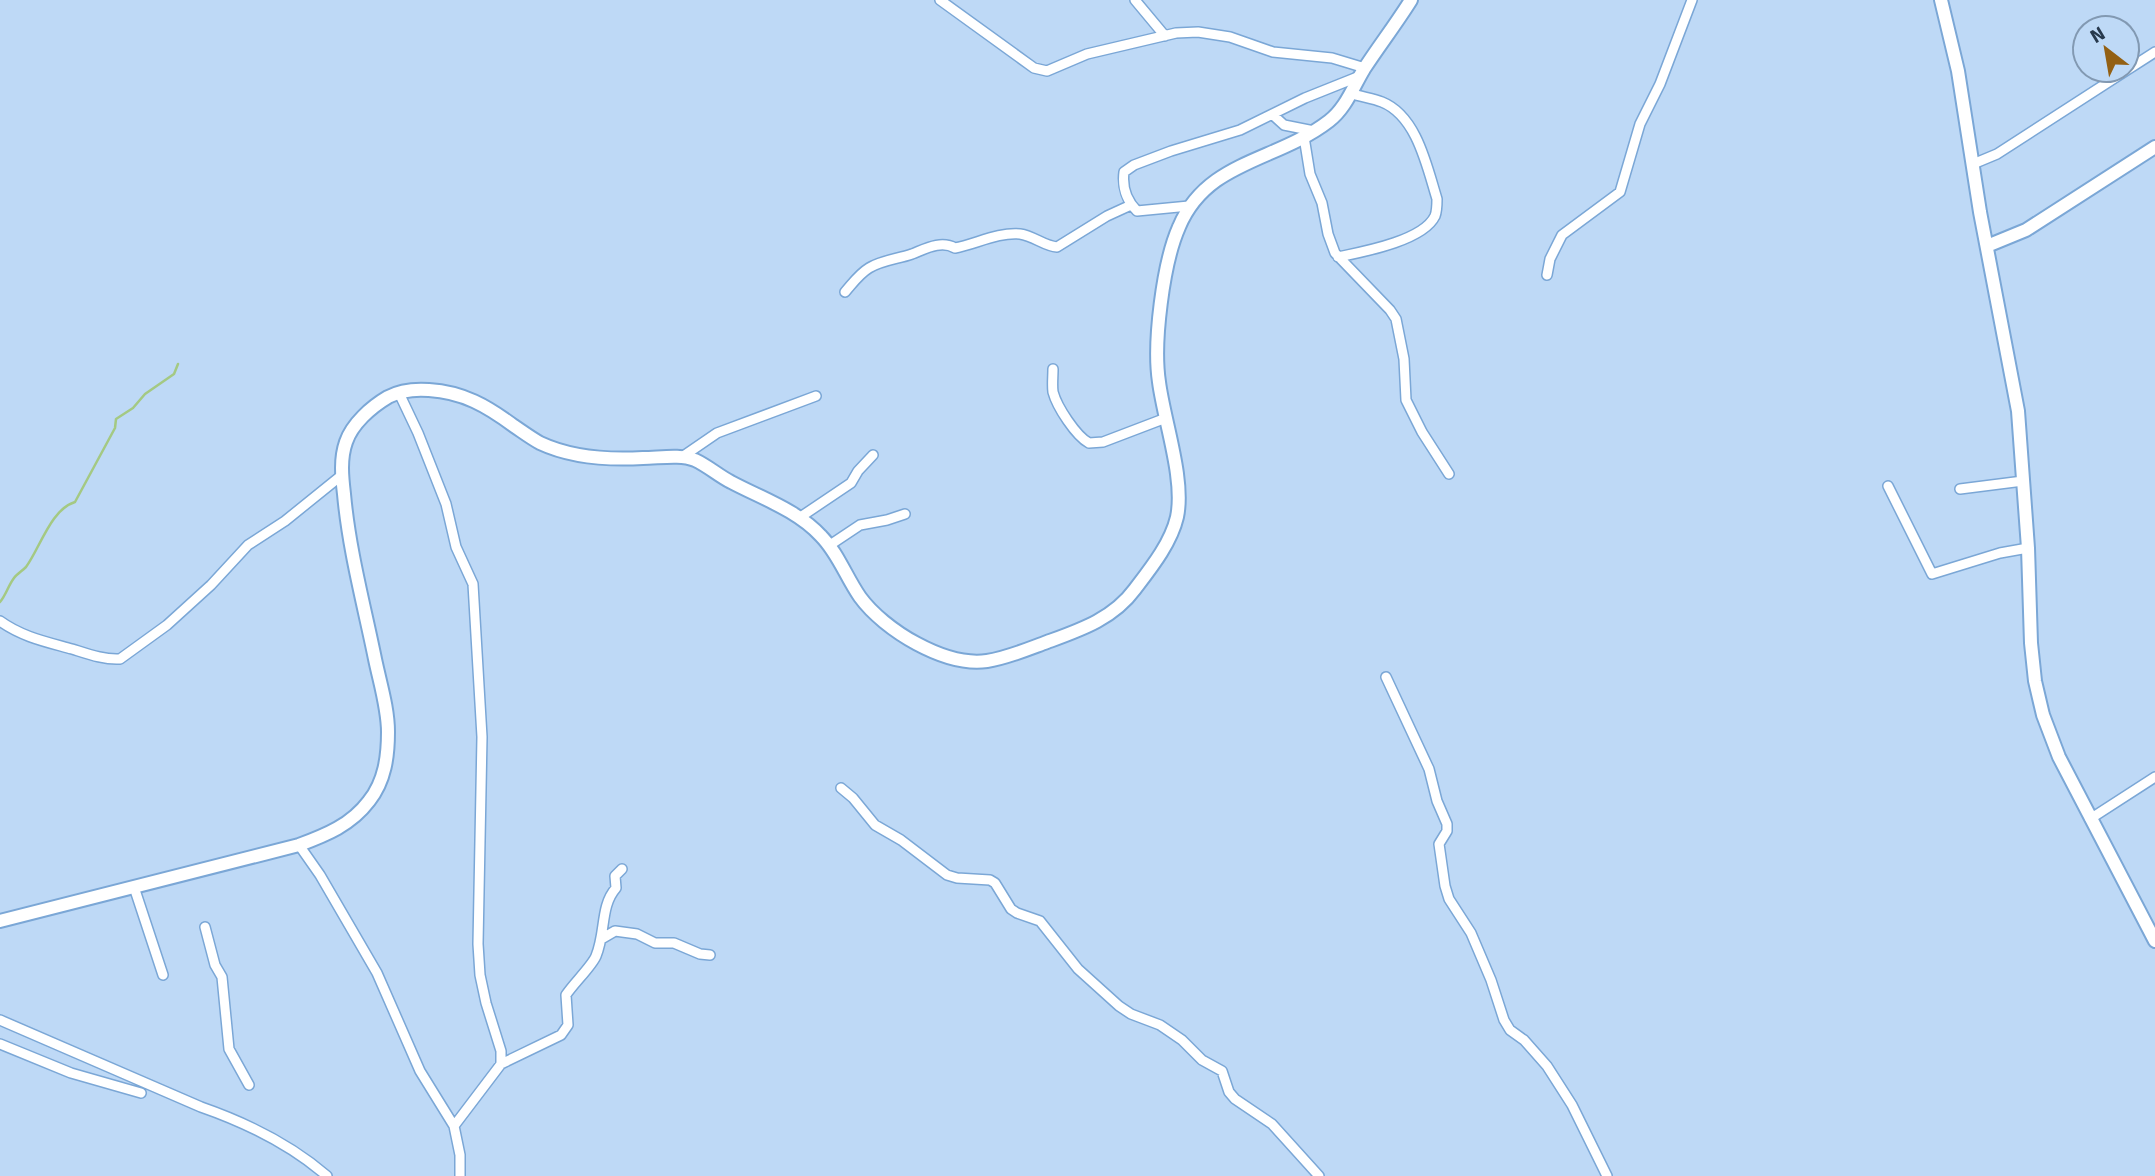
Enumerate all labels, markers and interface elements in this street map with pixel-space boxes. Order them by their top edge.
north arrow [2071,14,2141,84]
text: N [2086,22,2110,49]

